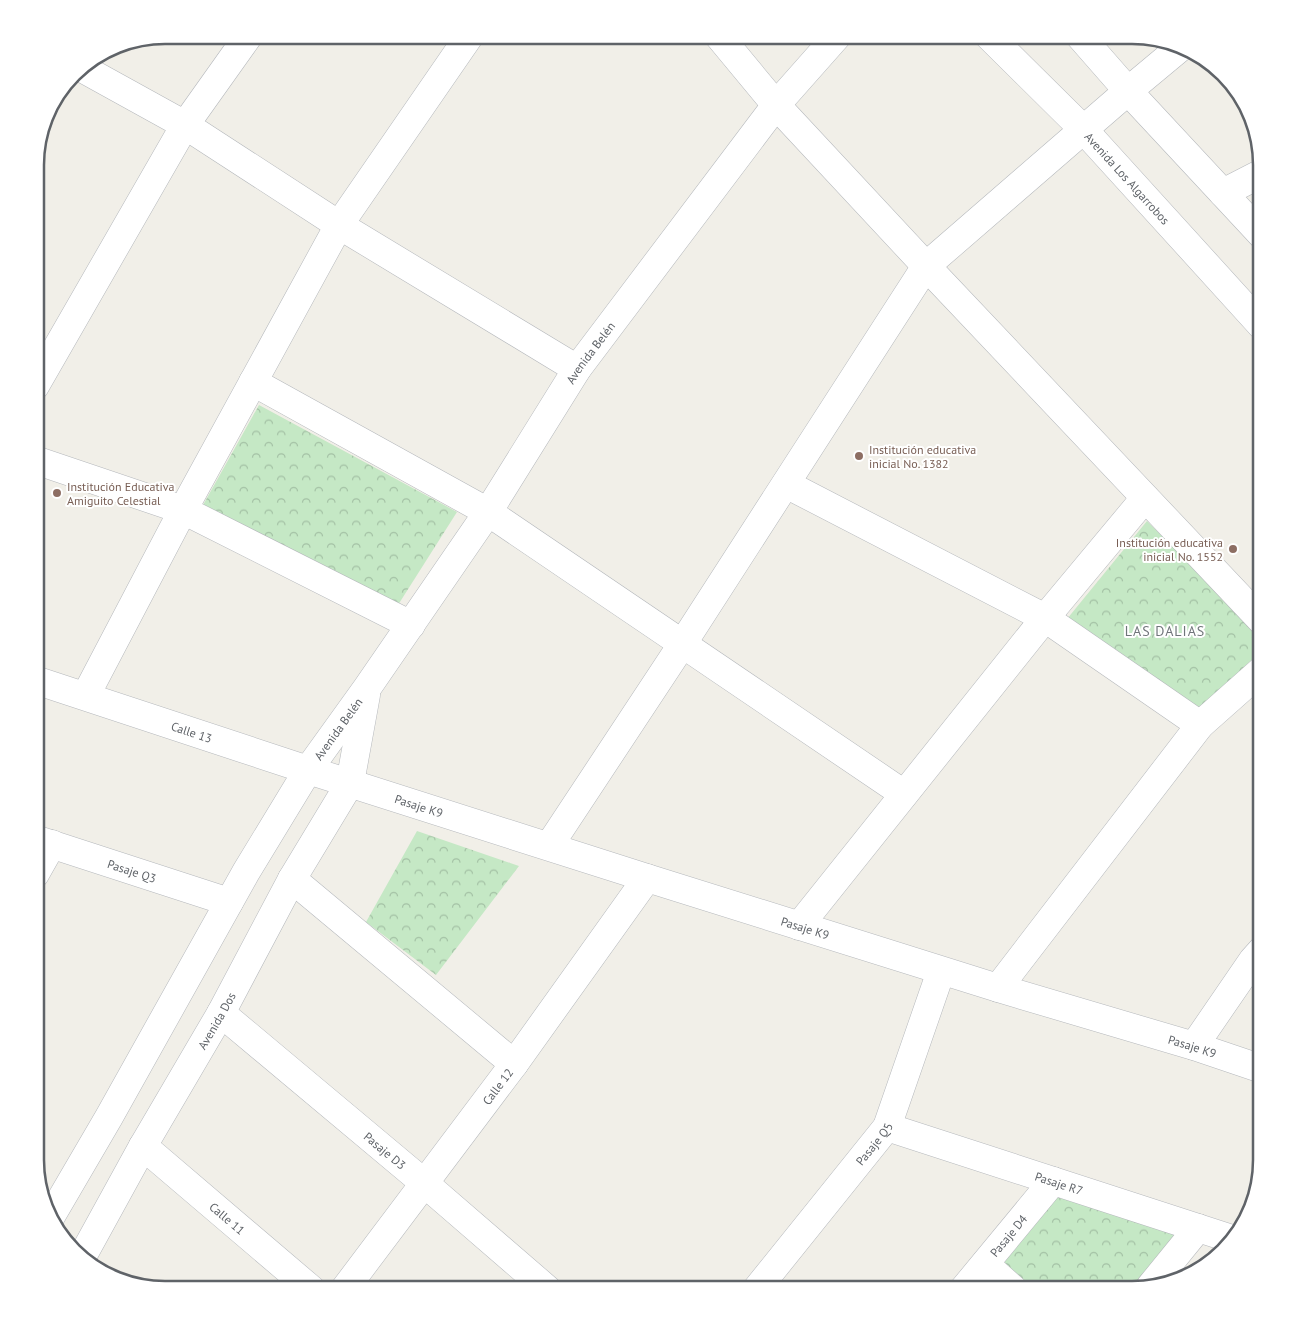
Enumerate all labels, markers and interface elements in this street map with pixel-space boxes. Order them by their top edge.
street label: Avenida Los Algarrobos [1082,129,1173,227]
street label: Avenida Belén [562,319,618,386]
place label: Institución educativa inicial No. 1382 [869,442,976,471]
marker: Institución educativa inicial No. 1382 [853,450,865,462]
place label: Institución Educativa Amiguito Celestial [67,479,175,508]
marker: Institución Educativa Amiguito Celestial [51,487,63,499]
place label: Institución educativa inicial No. 1552 [1116,535,1223,564]
marker: Institución educativa inicial No. 1552 [1227,543,1239,555]
district label: LAS DALIAS [1125,622,1205,640]
street label: Avenida Belén [310,695,365,763]
street label: Calle 13 [169,718,214,745]
street label: Pasaje K9 [393,791,445,820]
street label: Pasaje Q3 [106,856,158,885]
street label: Pasaje K9 [779,913,831,942]
street label: Avenida Dos [194,989,238,1052]
street label: Pasaje K9 [1167,1031,1219,1061]
street label: Calle 12 [479,1065,516,1108]
street label: Pasaje Q5 [852,1121,895,1168]
street label: Pasaje D3 [361,1128,409,1172]
street label: Pasaje R7 [1033,1168,1085,1198]
street label: Calle 11 [207,1199,248,1237]
street label: Pasaje D4 [986,1211,1030,1259]

